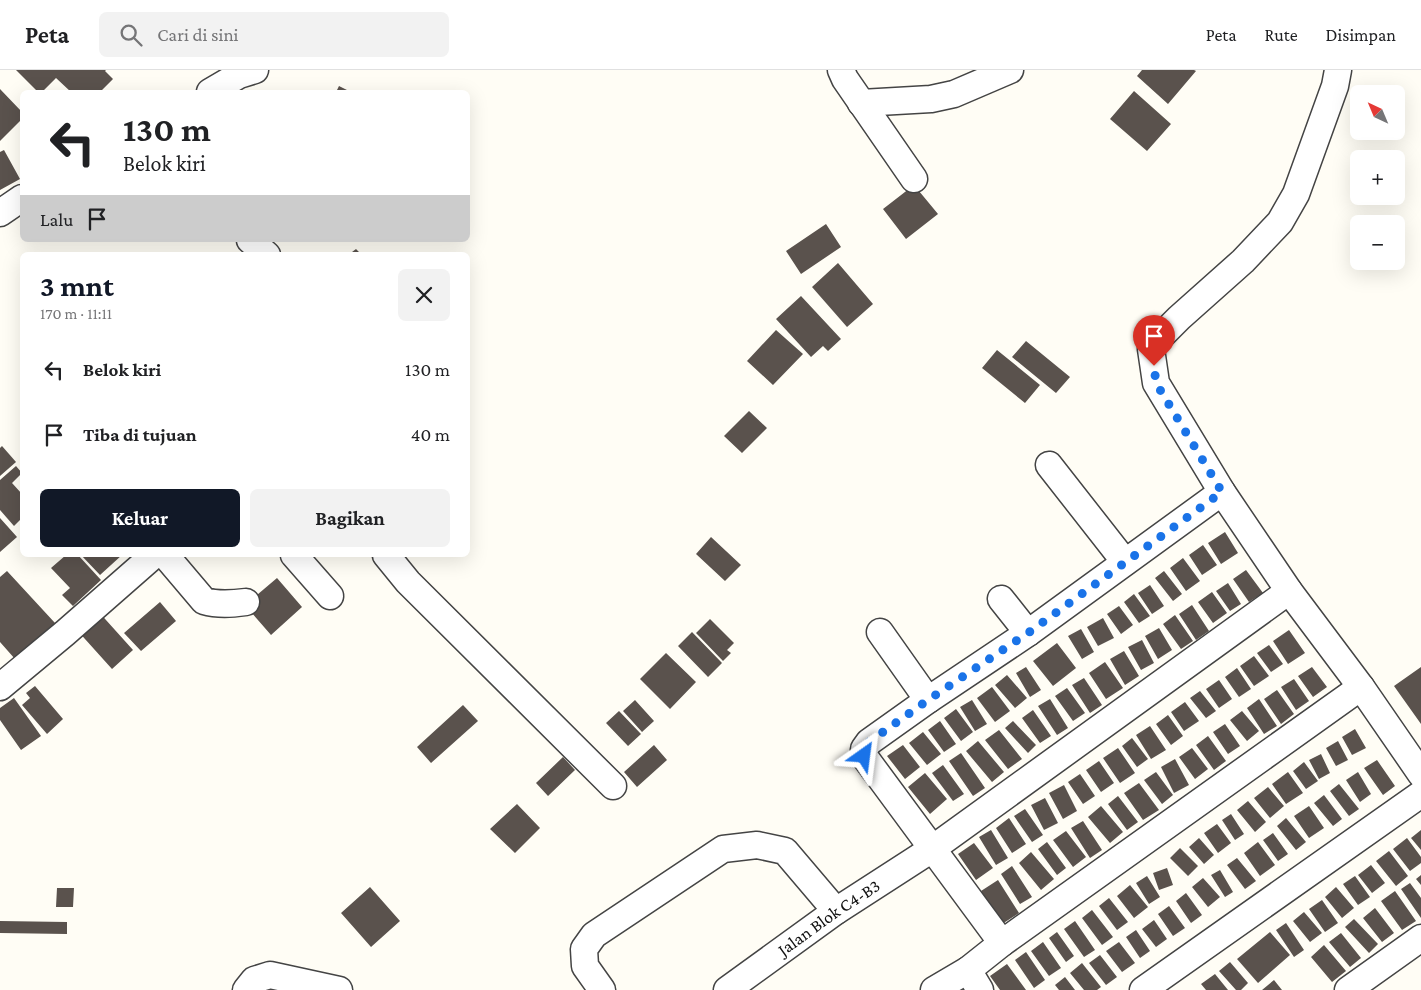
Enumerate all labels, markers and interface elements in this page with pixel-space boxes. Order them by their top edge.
search box [99,12,449,57]
text: Peta [25,21,69,48]
icon: search [117,21,145,49]
text: Cari di sini [157,24,239,45]
text: Peta [1206,25,1237,45]
text: Rute [1265,25,1298,45]
text: Disimpan [1326,25,1396,45]
north arrow [1350,85,1405,140]
map controls [1350,85,1405,270]
icon: left [40,110,105,175]
text: 130 m [123,110,211,149]
button: + [1350,150,1405,205]
text: Belok kiri [123,151,206,176]
icon: arrive [83,205,111,233]
text: Lalu [40,209,73,230]
button: − [1350,215,1405,270]
text: 3 mnt [40,269,114,302]
button: close [398,269,450,321]
text: 170 m · 11:11 [40,305,112,322]
pin [1133,315,1175,366]
icon: arrive [1140,322,1168,350]
icon: left [40,356,68,384]
text: Belok kiri [83,359,161,380]
text: 130 m [405,359,450,380]
icon: arrive [40,421,68,449]
text: Tiba di tujuan [83,424,197,445]
text: 40 m [411,424,450,445]
button: Keluar [40,489,240,547]
button: Bagikan [250,489,450,547]
position arrow [837,729,889,781]
street label: Jalan Blok C4-B3 [772,875,884,961]

